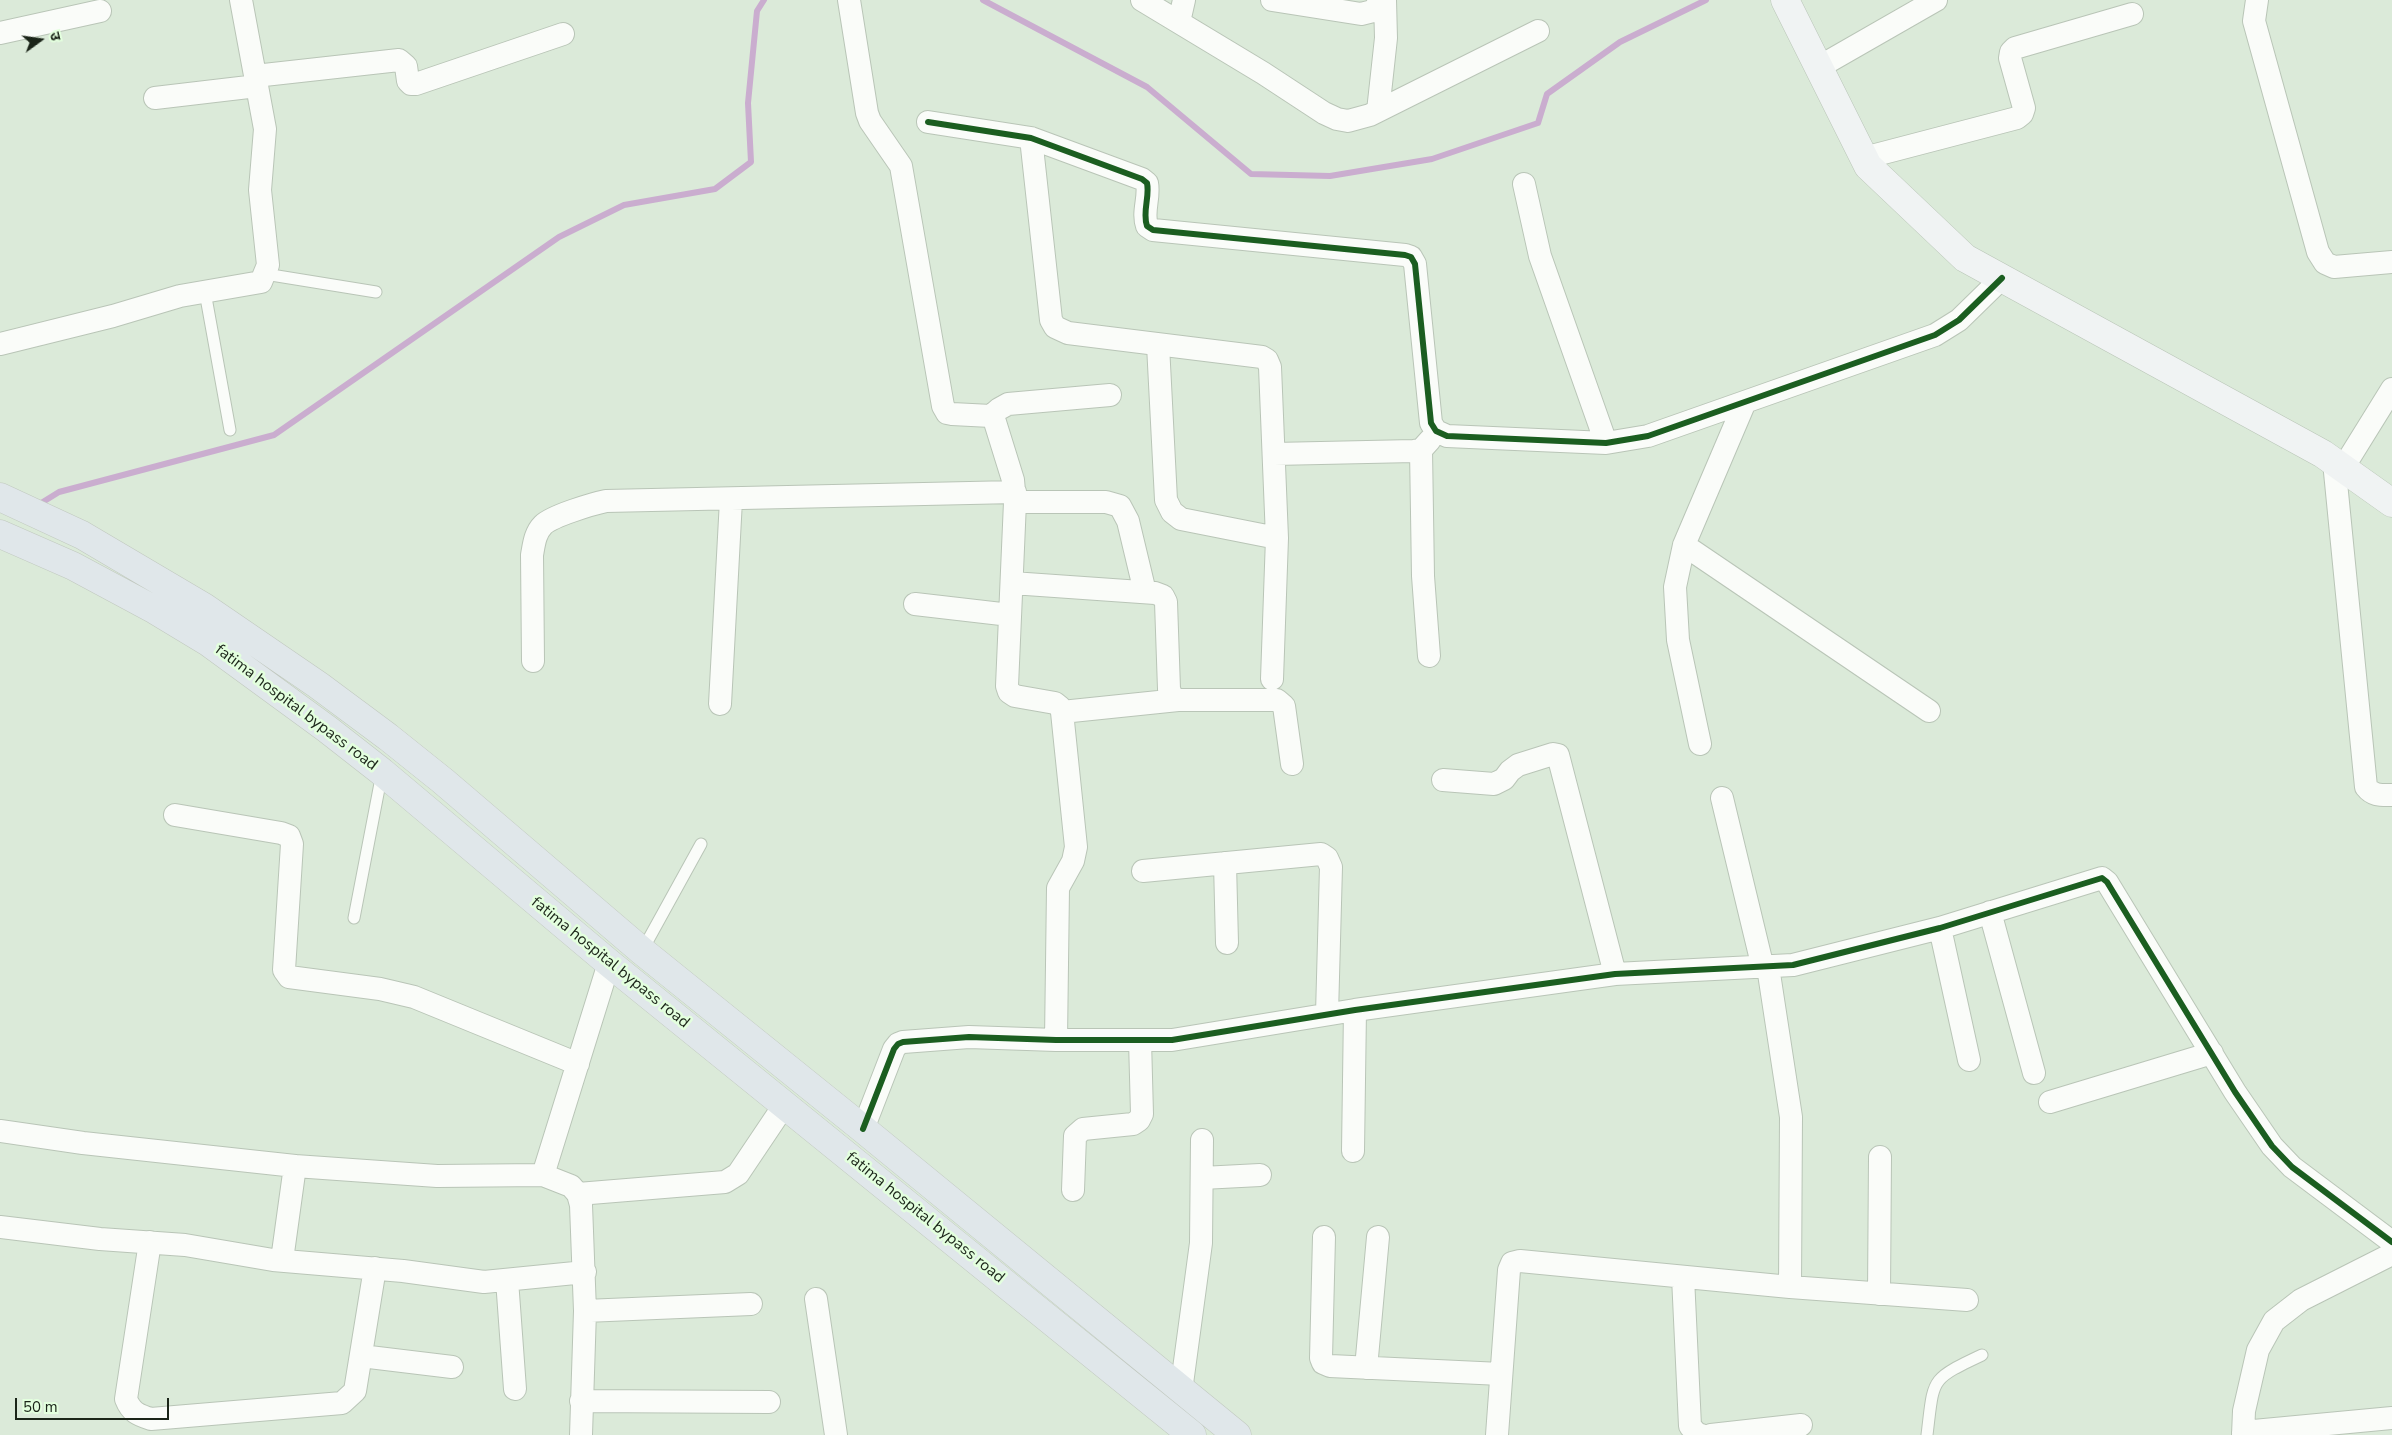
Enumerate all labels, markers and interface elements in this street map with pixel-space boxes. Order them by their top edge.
north arrow [15,15,65,65]
text: उ [45,30,65,43]
street label: fatima hospital bypass road [211,641,381,775]
street label: fatima hospital bypass road [527,893,693,1033]
street label: fatima hospital bypass road [842,1148,1008,1288]
scale bar [18,1388,171,1420]
text: 50 m [23,1397,58,1417]

